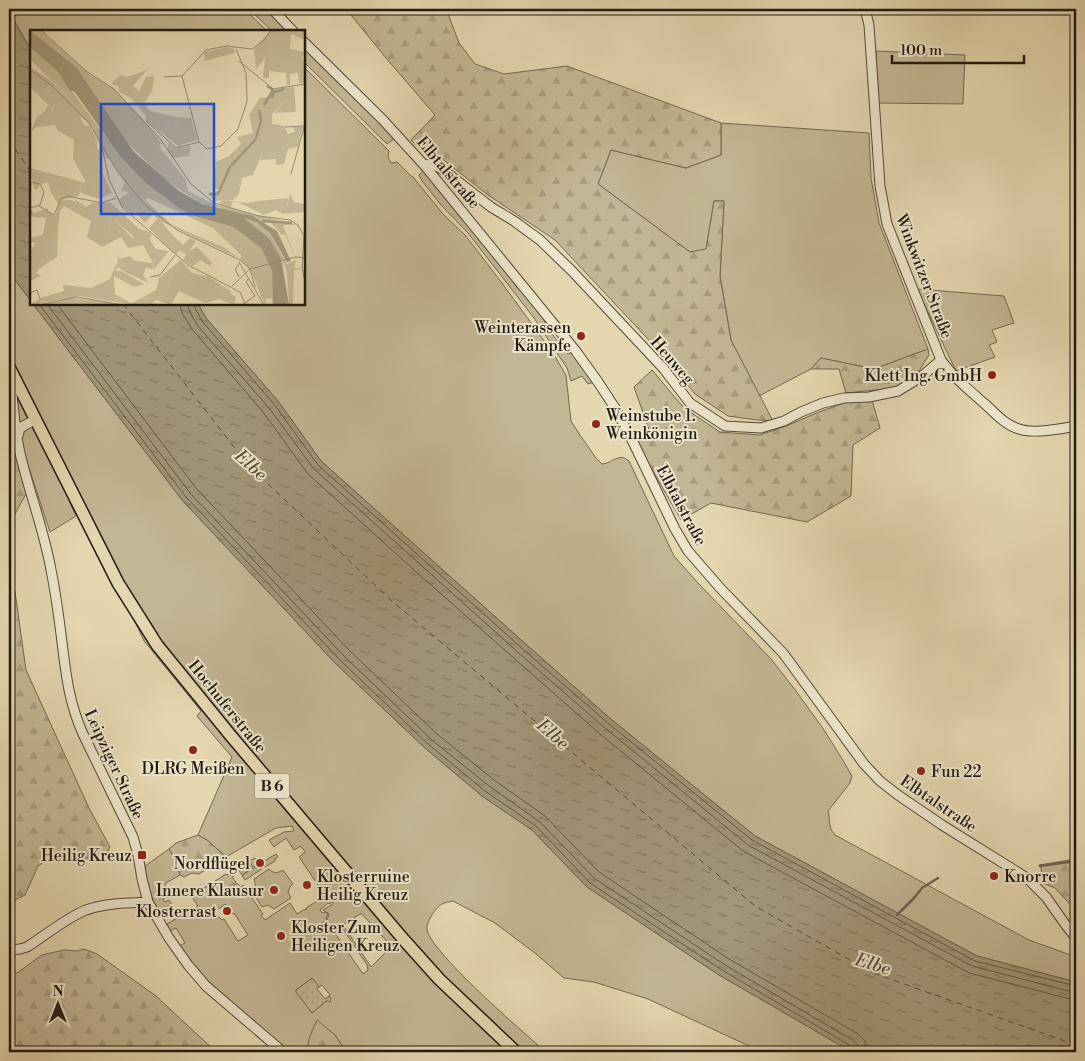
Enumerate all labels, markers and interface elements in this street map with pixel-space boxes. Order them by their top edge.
inset map [30,30,305,305]
scale bar [892,32,1025,64]
text: 100 m [900,41,942,60]
street label: Elbtalstraße [412,132,484,213]
street label: Winkwitzer Straße [891,210,957,341]
place label: Weinterassen Kämpfe [473,318,571,356]
marker: Weinterassen Kämpfe [575,330,587,342]
street label: Heuweg [646,332,699,389]
place label: Klett Ing. GmbH [865,366,982,386]
marker: Klett Ing. GmbH [986,369,998,381]
place label: Weinstube 1. Weinkönigin [605,406,698,444]
marker: Weinstube 1. Weinkönigin [590,418,602,430]
water label: Elbe [229,444,272,486]
street label: Elbtalstraße [652,462,711,549]
street label: Hochuferstraße [184,656,271,757]
street label: Leipziger Straße [80,706,148,823]
water label: Elbe [531,713,574,755]
marker: DLRG Meißen [187,744,199,756]
place label: DLRG Meißen [141,759,245,779]
place label: Fun 22 [931,762,982,782]
marker: Fun 22 [915,765,927,777]
street label: Elbtalstraße [896,771,981,837]
road number: B 6 [254,774,290,798]
place label: Heilig Kreuz [41,846,132,866]
marker: Heilig Kreuz [136,849,148,861]
place label: Nordflügel [174,854,250,874]
marker: Nordflügel [254,857,266,869]
place label: Klosterruine Heilig Kreuz [317,867,410,905]
place label: Knorre [1004,867,1056,887]
marker: Knorre [988,870,1000,882]
marker: Klosterruine Heilig Kreuz [301,879,313,891]
place label: Innere Klausur [156,881,264,901]
marker: Innere Klausur [268,884,280,896]
place label: Klosterrast [136,902,217,922]
marker: Klosterrast [221,905,233,917]
place label: Kloster Zum Heiligen Kreuz [291,918,400,956]
marker: Kloster Zum Heiligen Kreuz [275,930,287,942]
water label: Elbe [852,948,894,981]
north arrow [32,978,82,1028]
text: N [52,983,64,1001]

